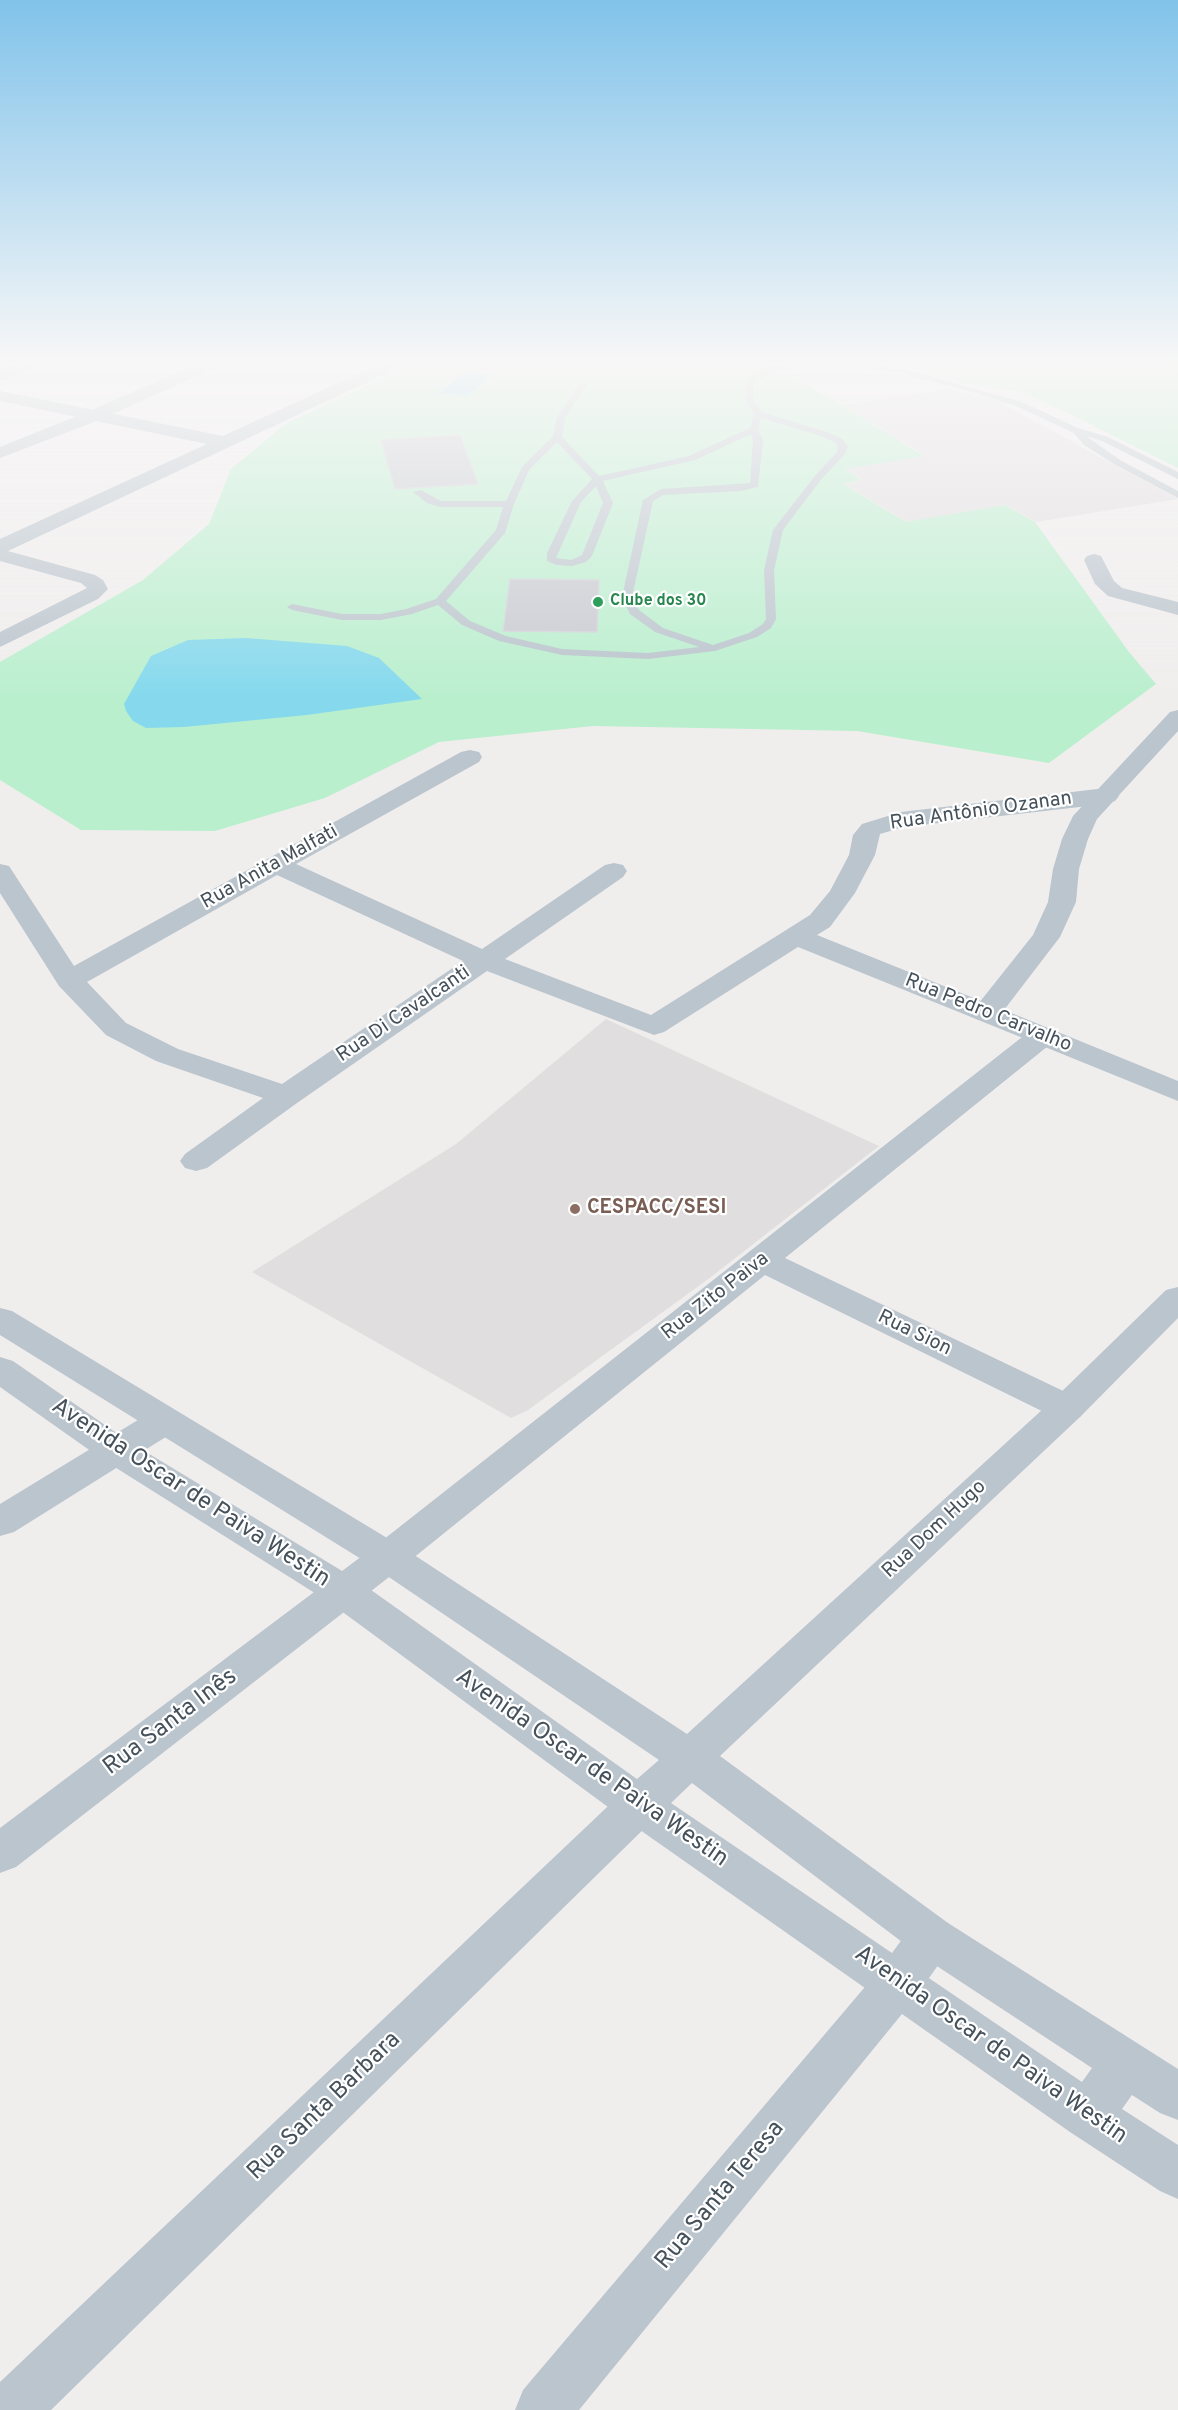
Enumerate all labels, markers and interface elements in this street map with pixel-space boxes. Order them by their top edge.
place label: Clube dos 30 [610,592,706,612]
marker: Clube dos 30 [591,595,605,609]
street label: Rua Antônio Ozanan [888,787,1074,837]
street label: Rua Anita Malfati [198,821,342,915]
street label: Rua Di Cavalcanti [333,961,475,1069]
street label: Rua Pedro Carvalho [901,970,1075,1058]
place label: CESPACC/SESI [587,1197,726,1221]
marker: CESPACC/SESI [568,1202,582,1216]
street label: Rua Zito Paiva [658,1248,774,1346]
street label: Rua Sion [873,1306,955,1362]
street label: Avenida Oscar de Paiva Westin [45,1393,335,1595]
street label: Rua Dom Hugo [878,1476,992,1584]
street label: Rua Santa Inês [98,1663,244,1783]
street label: Avenida Oscar de Paiva Westin [449,1664,733,1874]
street label: Avenida Oscar de Paiva Westin [848,1941,1132,2151]
street label: Rua Santa Barbara [243,2027,407,2187]
street label: Rua Santa Teresa [650,2116,792,2276]

